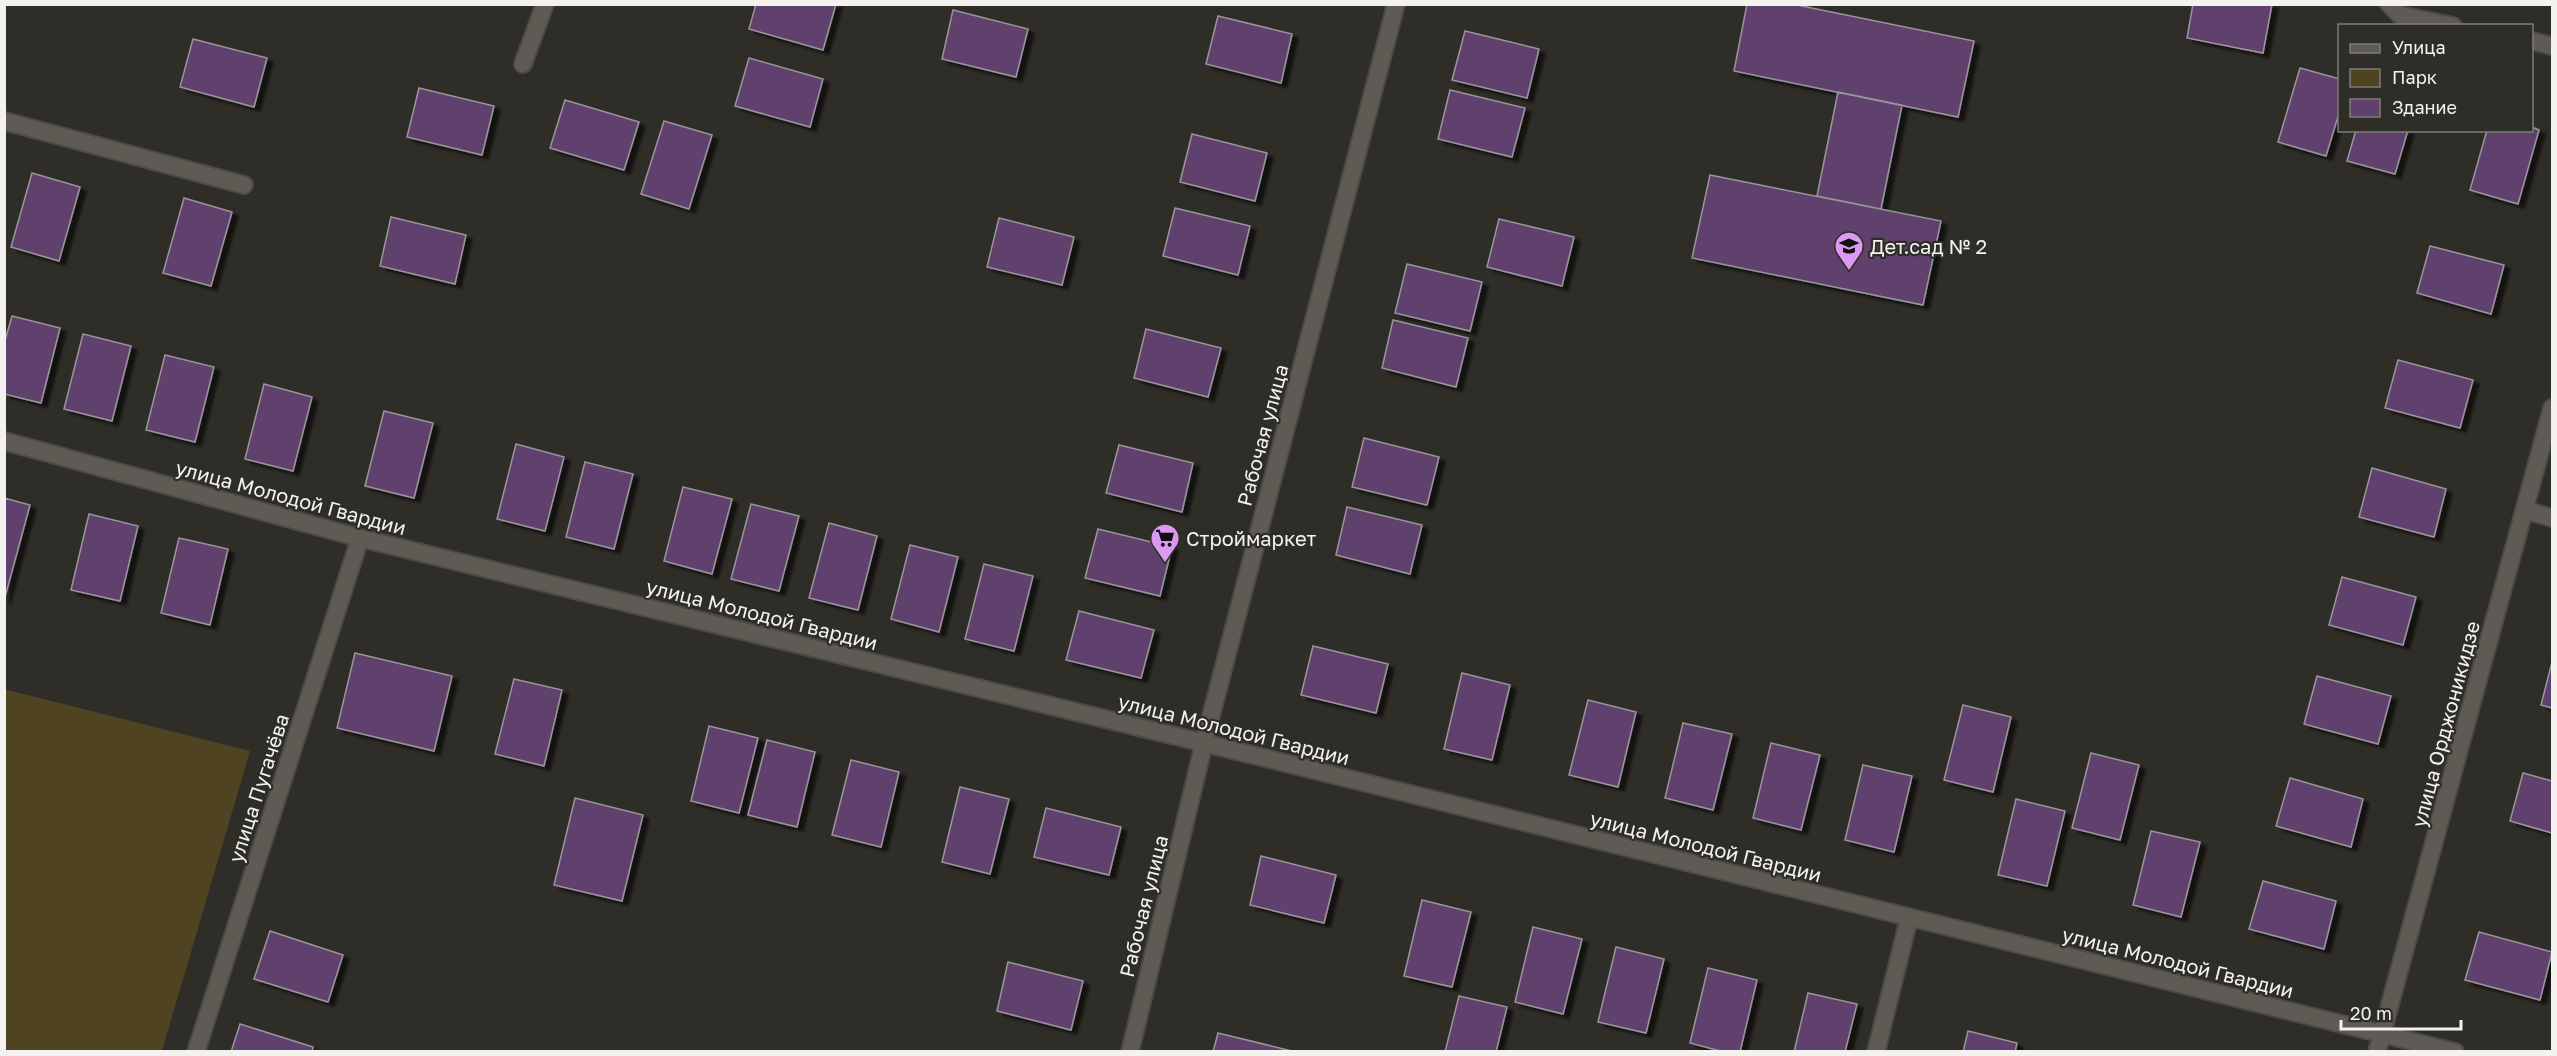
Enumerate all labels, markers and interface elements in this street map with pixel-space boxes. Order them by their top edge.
legend [2338,24,2533,132]
text: Улица [2392,36,2446,58]
text: Парк [2392,66,2437,88]
text: Здание [2392,96,2457,118]
school or university icon: Дет.сад № 2 [1833,230,1865,272]
place label: Дет.сад № 2 [1870,234,1987,258]
street label: Рабочая улица [1232,362,1292,508]
street label: улица Молодой Гвардии [173,455,409,539]
supermarket icon: Строймаркет [1149,522,1181,564]
place label: Строймаркет [1186,526,1316,550]
street label: улица Молодой Гвардии [644,574,880,654]
street label: улица Орджоникидзе [2406,618,2484,830]
street label: улица Молодой Гвардии [1116,689,1352,769]
street label: улица Пугачёва [223,710,293,866]
street label: улица Молодой Гвардии [1588,806,1824,886]
street label: Рабочая улица [1114,832,1172,980]
street label: улица Молодой Гвардии [2060,922,2296,1002]
scale bar [2341,993,2461,1031]
text: 20 m [2350,1002,2392,1024]

